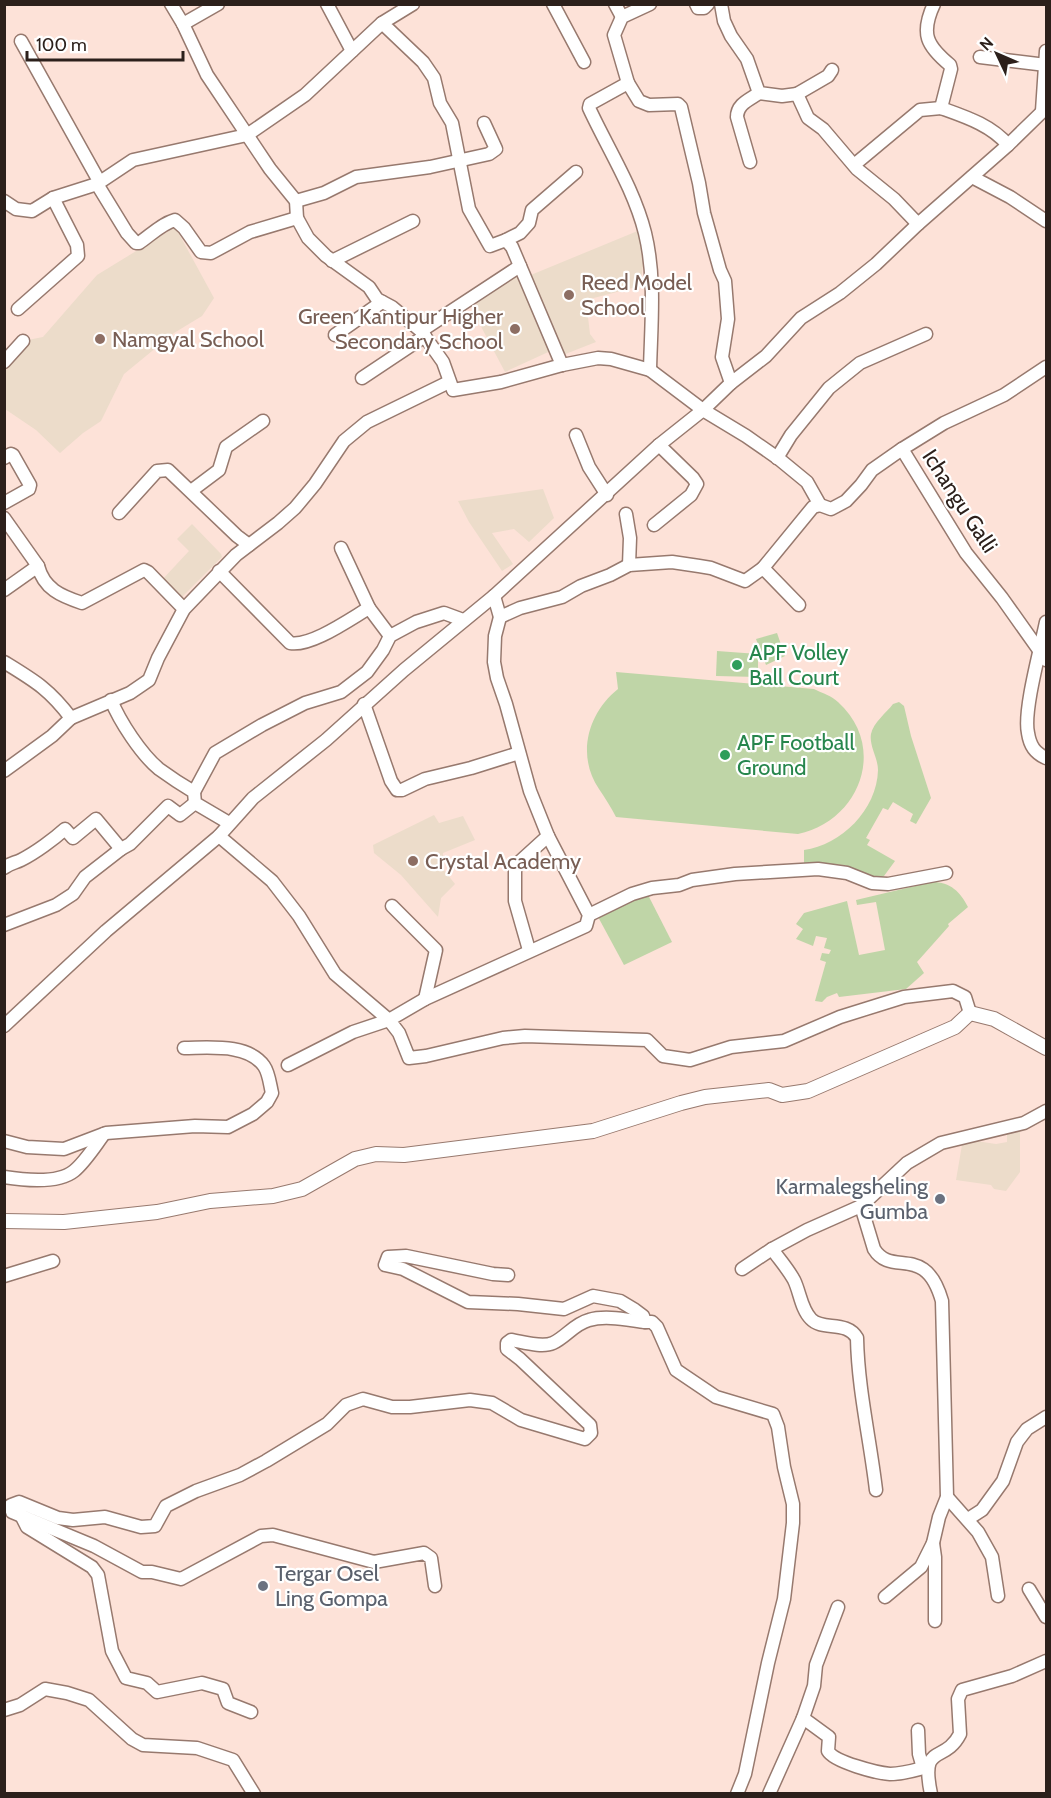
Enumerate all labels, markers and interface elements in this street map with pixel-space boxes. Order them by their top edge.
scale bar [27,24,183,62]
north arrow [967,24,1027,84]
text: N [976,33,997,55]
text: 100 m [36,34,87,56]
place label: Reed Model School [581,269,693,321]
marker: Reed Model School [562,288,576,302]
place label: Green Kantipur Higher Secondary School [298,303,504,355]
marker: Green Kantipur Higher Secondary School [508,322,522,336]
place label: Namgyal School [112,326,265,353]
marker: Namgyal School [93,332,107,346]
street label: Ichangu Galli [917,444,1003,558]
place label: APF Volley Ball Court [749,639,848,691]
marker: APF Volley Ball Court [730,658,744,672]
place label: APF Football Ground [737,729,856,781]
marker: APF Football Ground [718,748,732,762]
place label: Crystal Academy [425,848,581,875]
marker: Crystal Academy [406,854,420,868]
place label: Karmalegsheling Gumba [775,1173,929,1225]
marker: Karmalegsheling Gumba [933,1192,947,1206]
place label: Tergar Osel Ling Gompa [275,1560,388,1612]
marker: Tergar Osel Ling Gompa [256,1579,270,1593]

